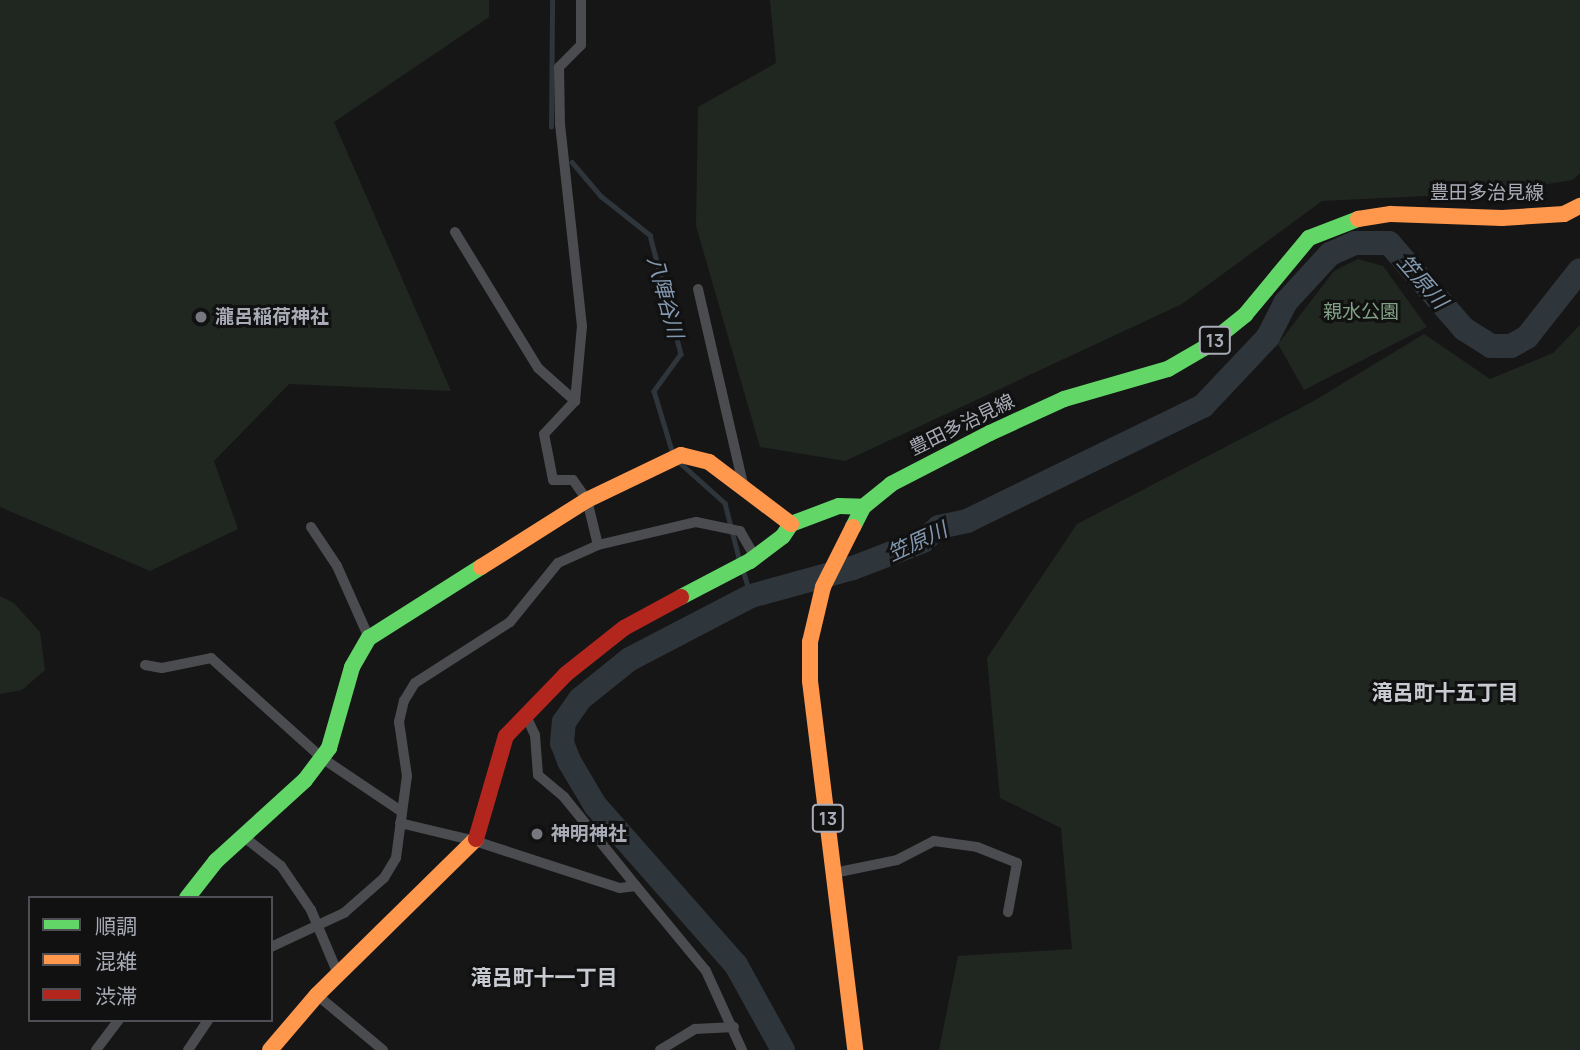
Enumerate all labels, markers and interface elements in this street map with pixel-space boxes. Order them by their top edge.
street label: 豊田多治見線 [1430,182,1544,204]
water label: 笠原川 [1393,249,1453,313]
water label: 八陣谷川 [643,253,689,341]
park label: 親水公園 [1323,301,1399,323]
place label: 瀧呂稲荷神社 [215,306,329,328]
marker: 瀧呂稲荷神社 [193,309,209,325]
road number: 13 [1198,326,1232,354]
street label: 豊田多治見線 [906,390,1018,460]
water label: 笠原川 [883,516,951,566]
district label: 滝呂町十五丁目 [1372,679,1518,705]
road number: 13 [810,804,846,832]
place label: 神明神社 [551,823,627,845]
marker: 神明神社 [529,826,545,842]
legend [28,896,273,1022]
text: 順調 [95,912,137,940]
text: 混雑 [95,947,137,975]
district label: 滝呂町十一丁目 [471,964,617,990]
text: 渋滞 [95,982,137,1010]

